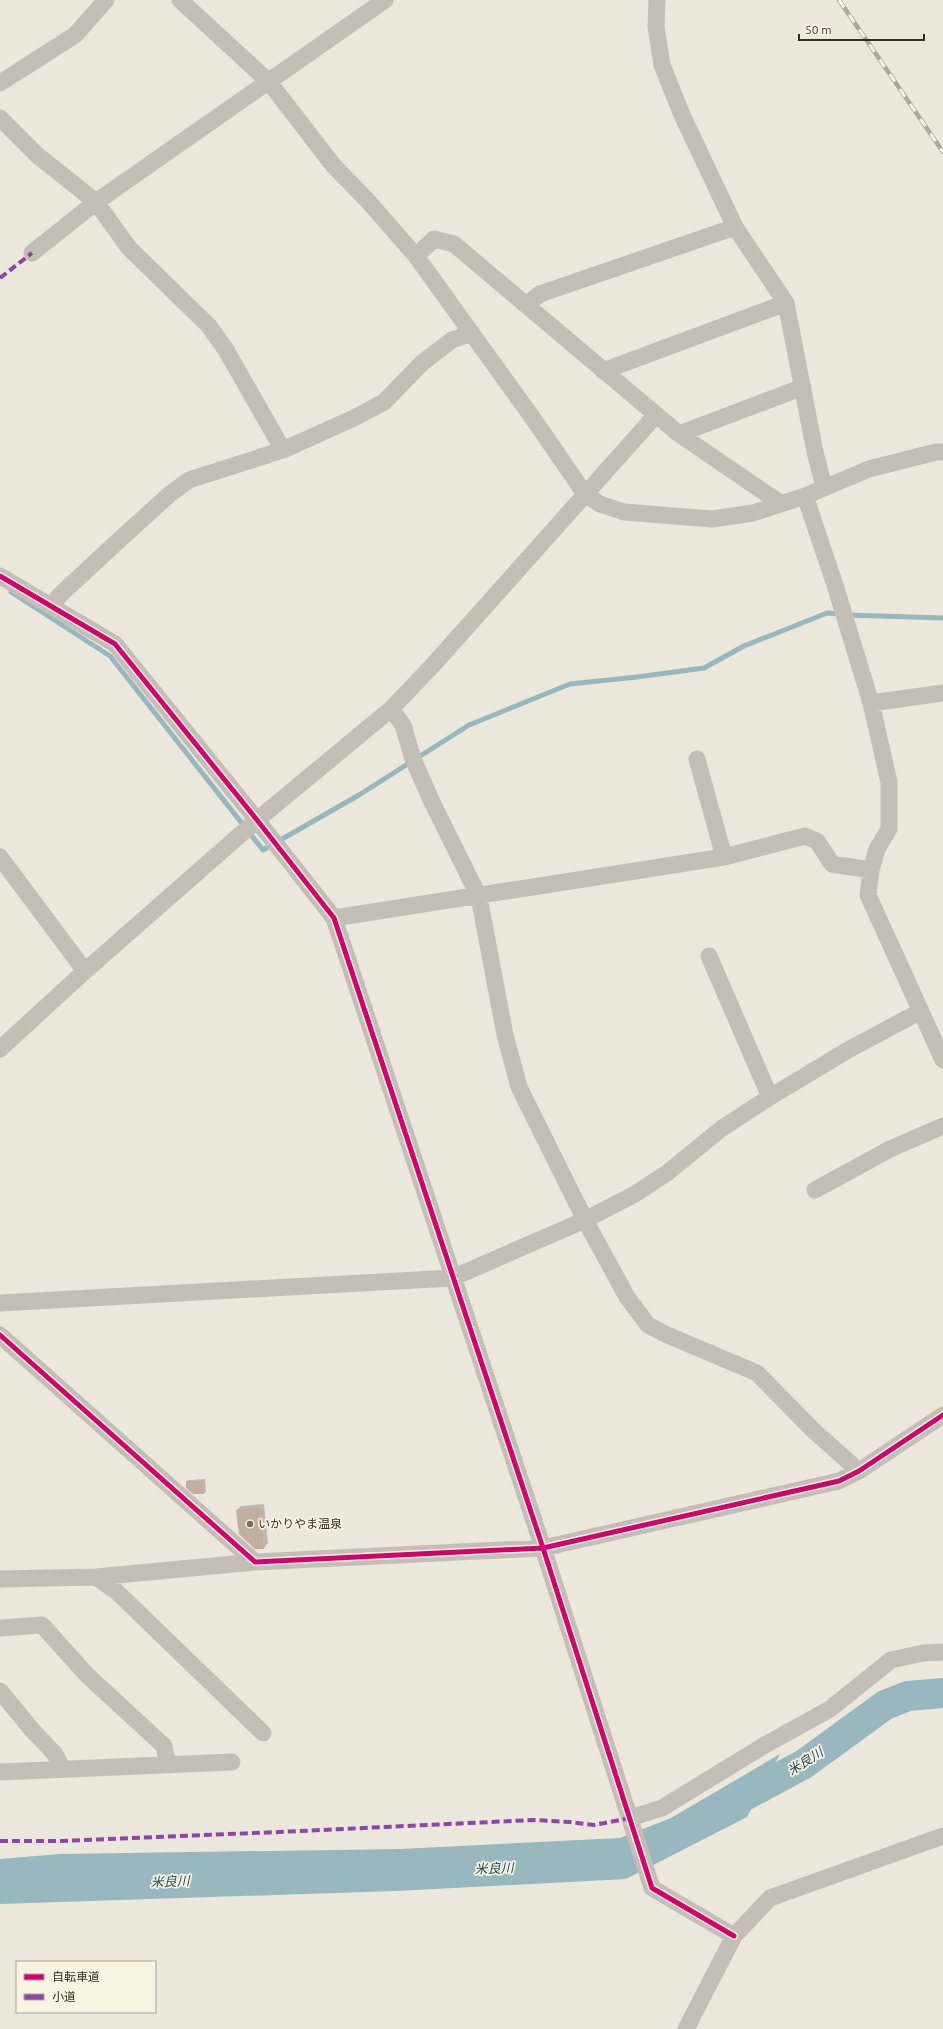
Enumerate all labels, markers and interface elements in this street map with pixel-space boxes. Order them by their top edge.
scale bar [799,16,924,42]
text: 50 m [805,23,832,36]
place label: いかりやま温泉 [258,1517,342,1530]
marker: いかりやま温泉 [245,1519,255,1529]
water label: 米良川 [785,1743,827,1777]
water label: 米良川 [474,1860,516,1876]
water label: 米良川 [150,1873,192,1889]
legend [16,1961,156,2013]
text: 自転車道 [52,1970,100,1983]
text: 小道 [52,1990,76,2003]

